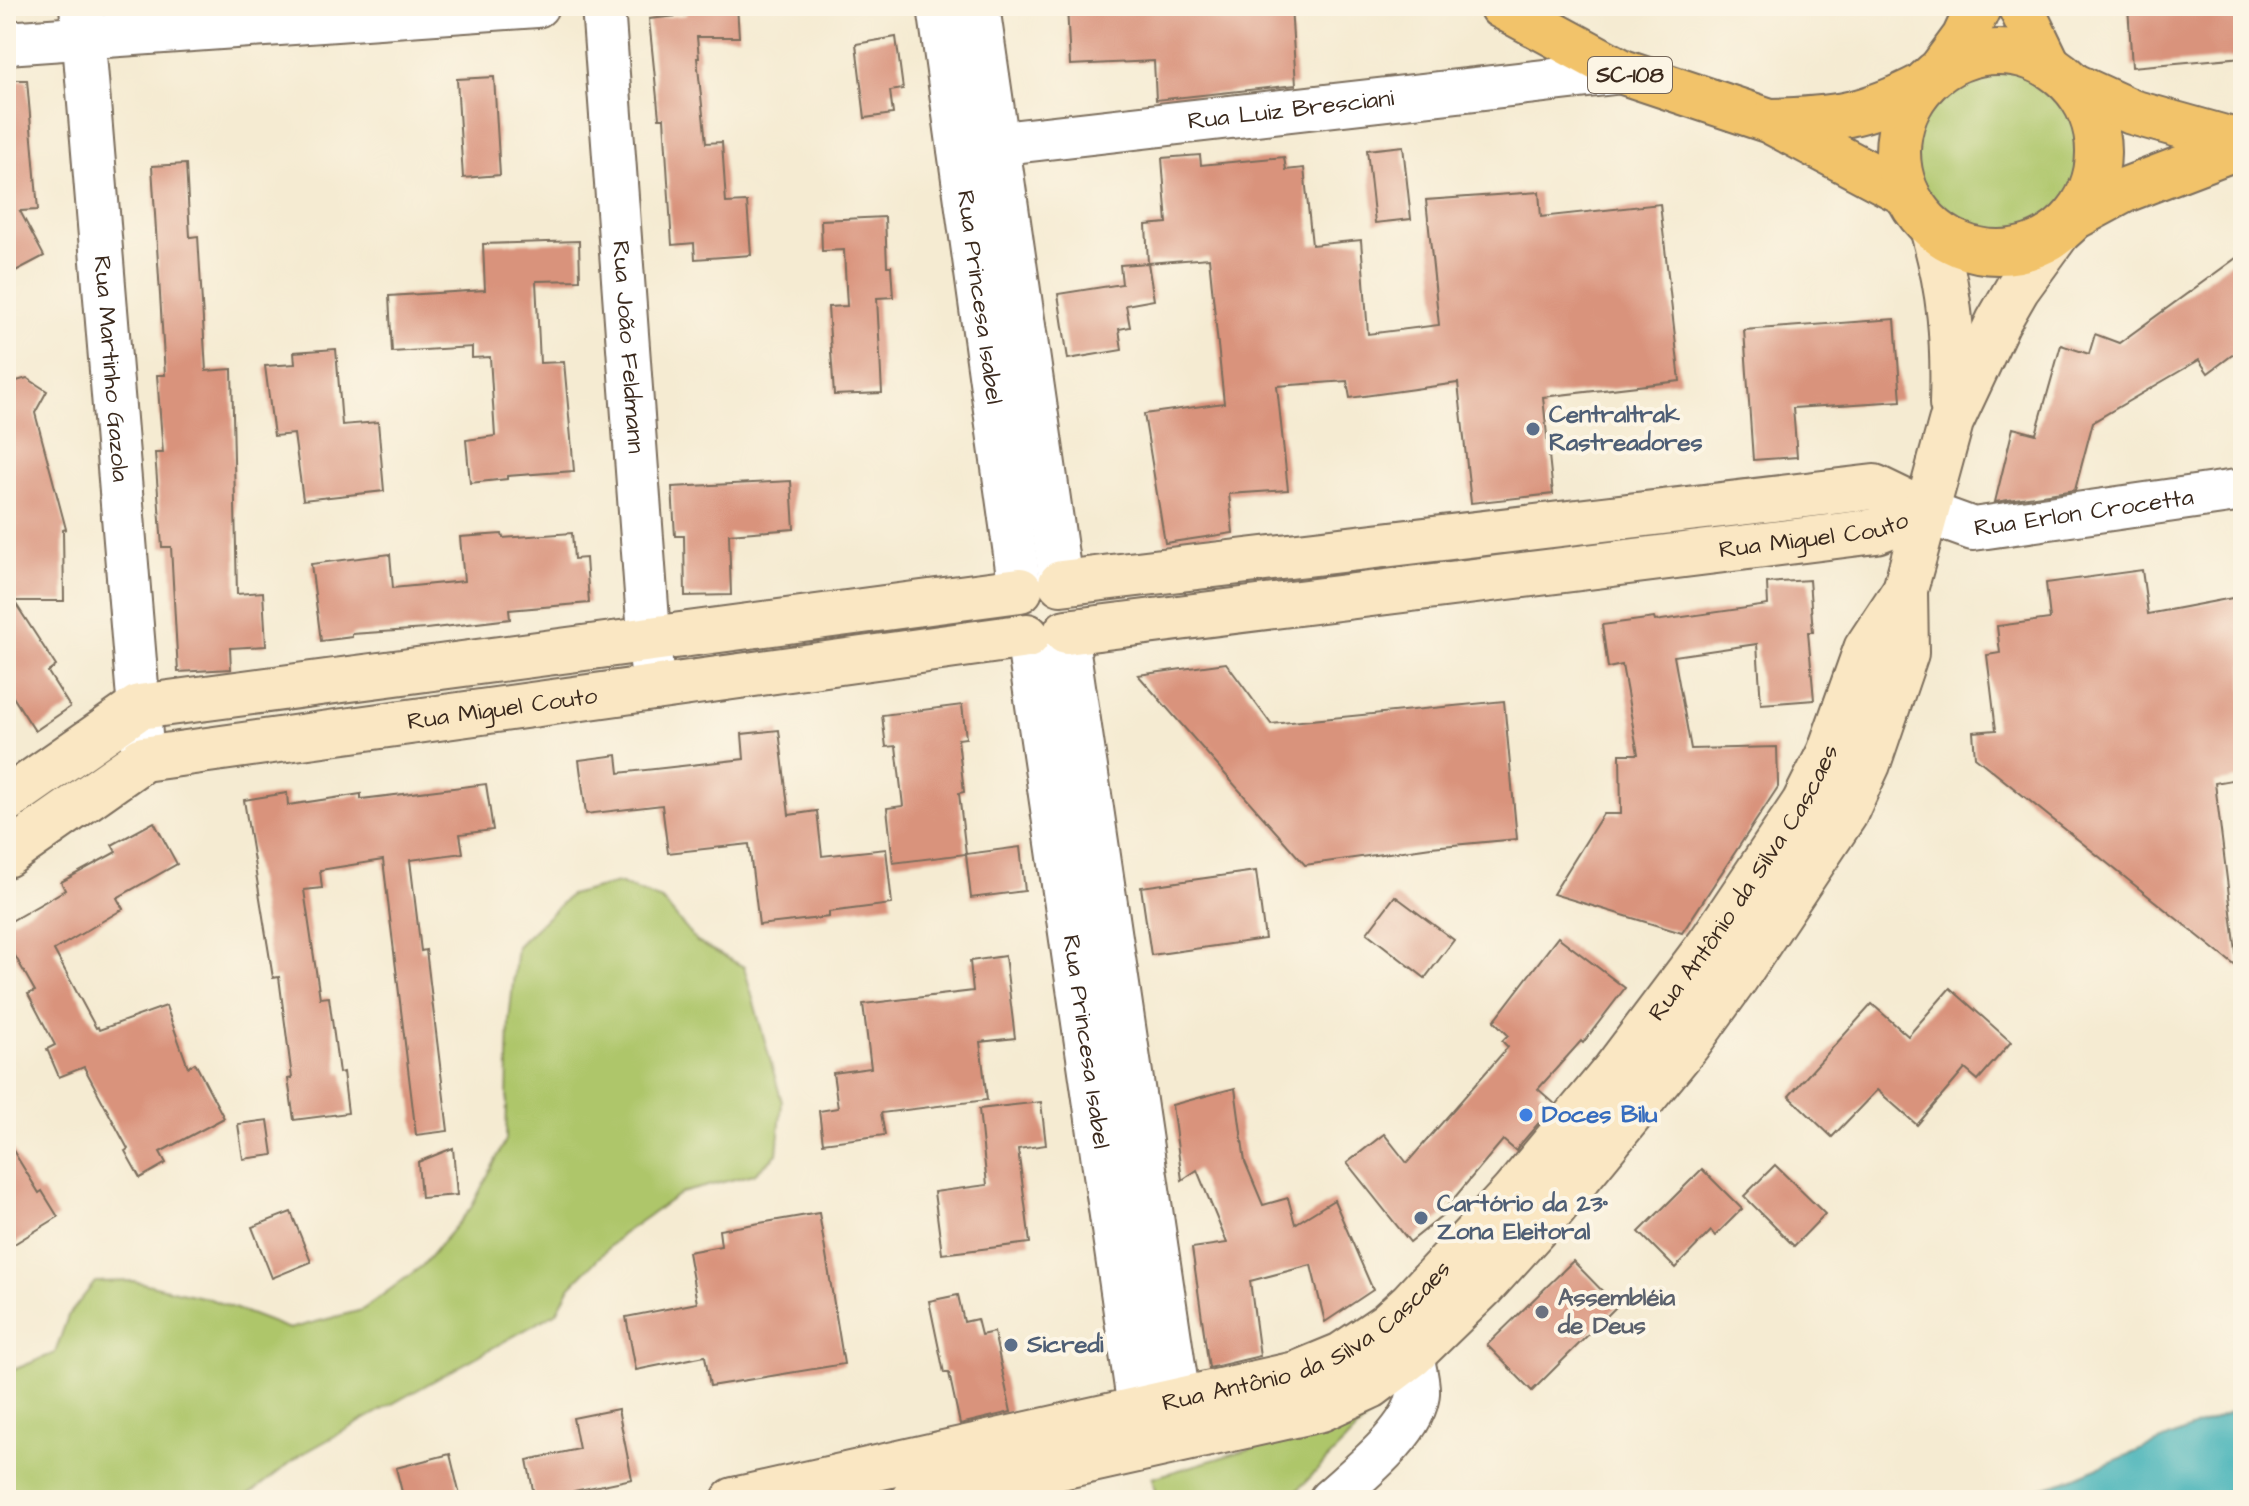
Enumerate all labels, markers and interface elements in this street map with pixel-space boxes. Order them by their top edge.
road number: SC-108 [1588,57,1672,93]
street label: Rua Luiz Bresciani [1186,81,1396,139]
street label: Rua Princesa Isabel [948,188,1011,406]
street label: Rua João Feldmann [603,239,653,455]
street label: Rua Martinho Gazola [85,254,137,483]
place label: Centraltrak Rastreadores [1549,398,1703,460]
marker: Centraltrak Rastreadores [1524,420,1542,438]
street label: Rua Erlon Crocetta [1972,480,2196,546]
street label: Rua Miguel Couto [1717,503,1914,567]
street label: Rua Miguel Couto [405,679,600,739]
street label: Rua Antônio da Silva Cascaes [1641,740,1848,1028]
street label: Rua Princesa Isabel [1054,933,1118,1151]
place label: Doces Bilu [1542,1098,1658,1132]
marker: Doces Bilu [1517,1106,1535,1124]
place label: Cartório da 23° Zona Eleitoral [1437,1187,1609,1249]
marker: Cartório da 23° Zona Eleitoral [1412,1209,1430,1227]
street label: Rua Antônio da Silva Cascaes [1159,1253,1459,1420]
place label: Assembléia de Deus [1557,1281,1676,1343]
marker: Assembléia de Deus [1533,1303,1551,1321]
place label: Sicredi [1026,1328,1104,1362]
marker: Sicredi [1002,1336,1020,1354]

